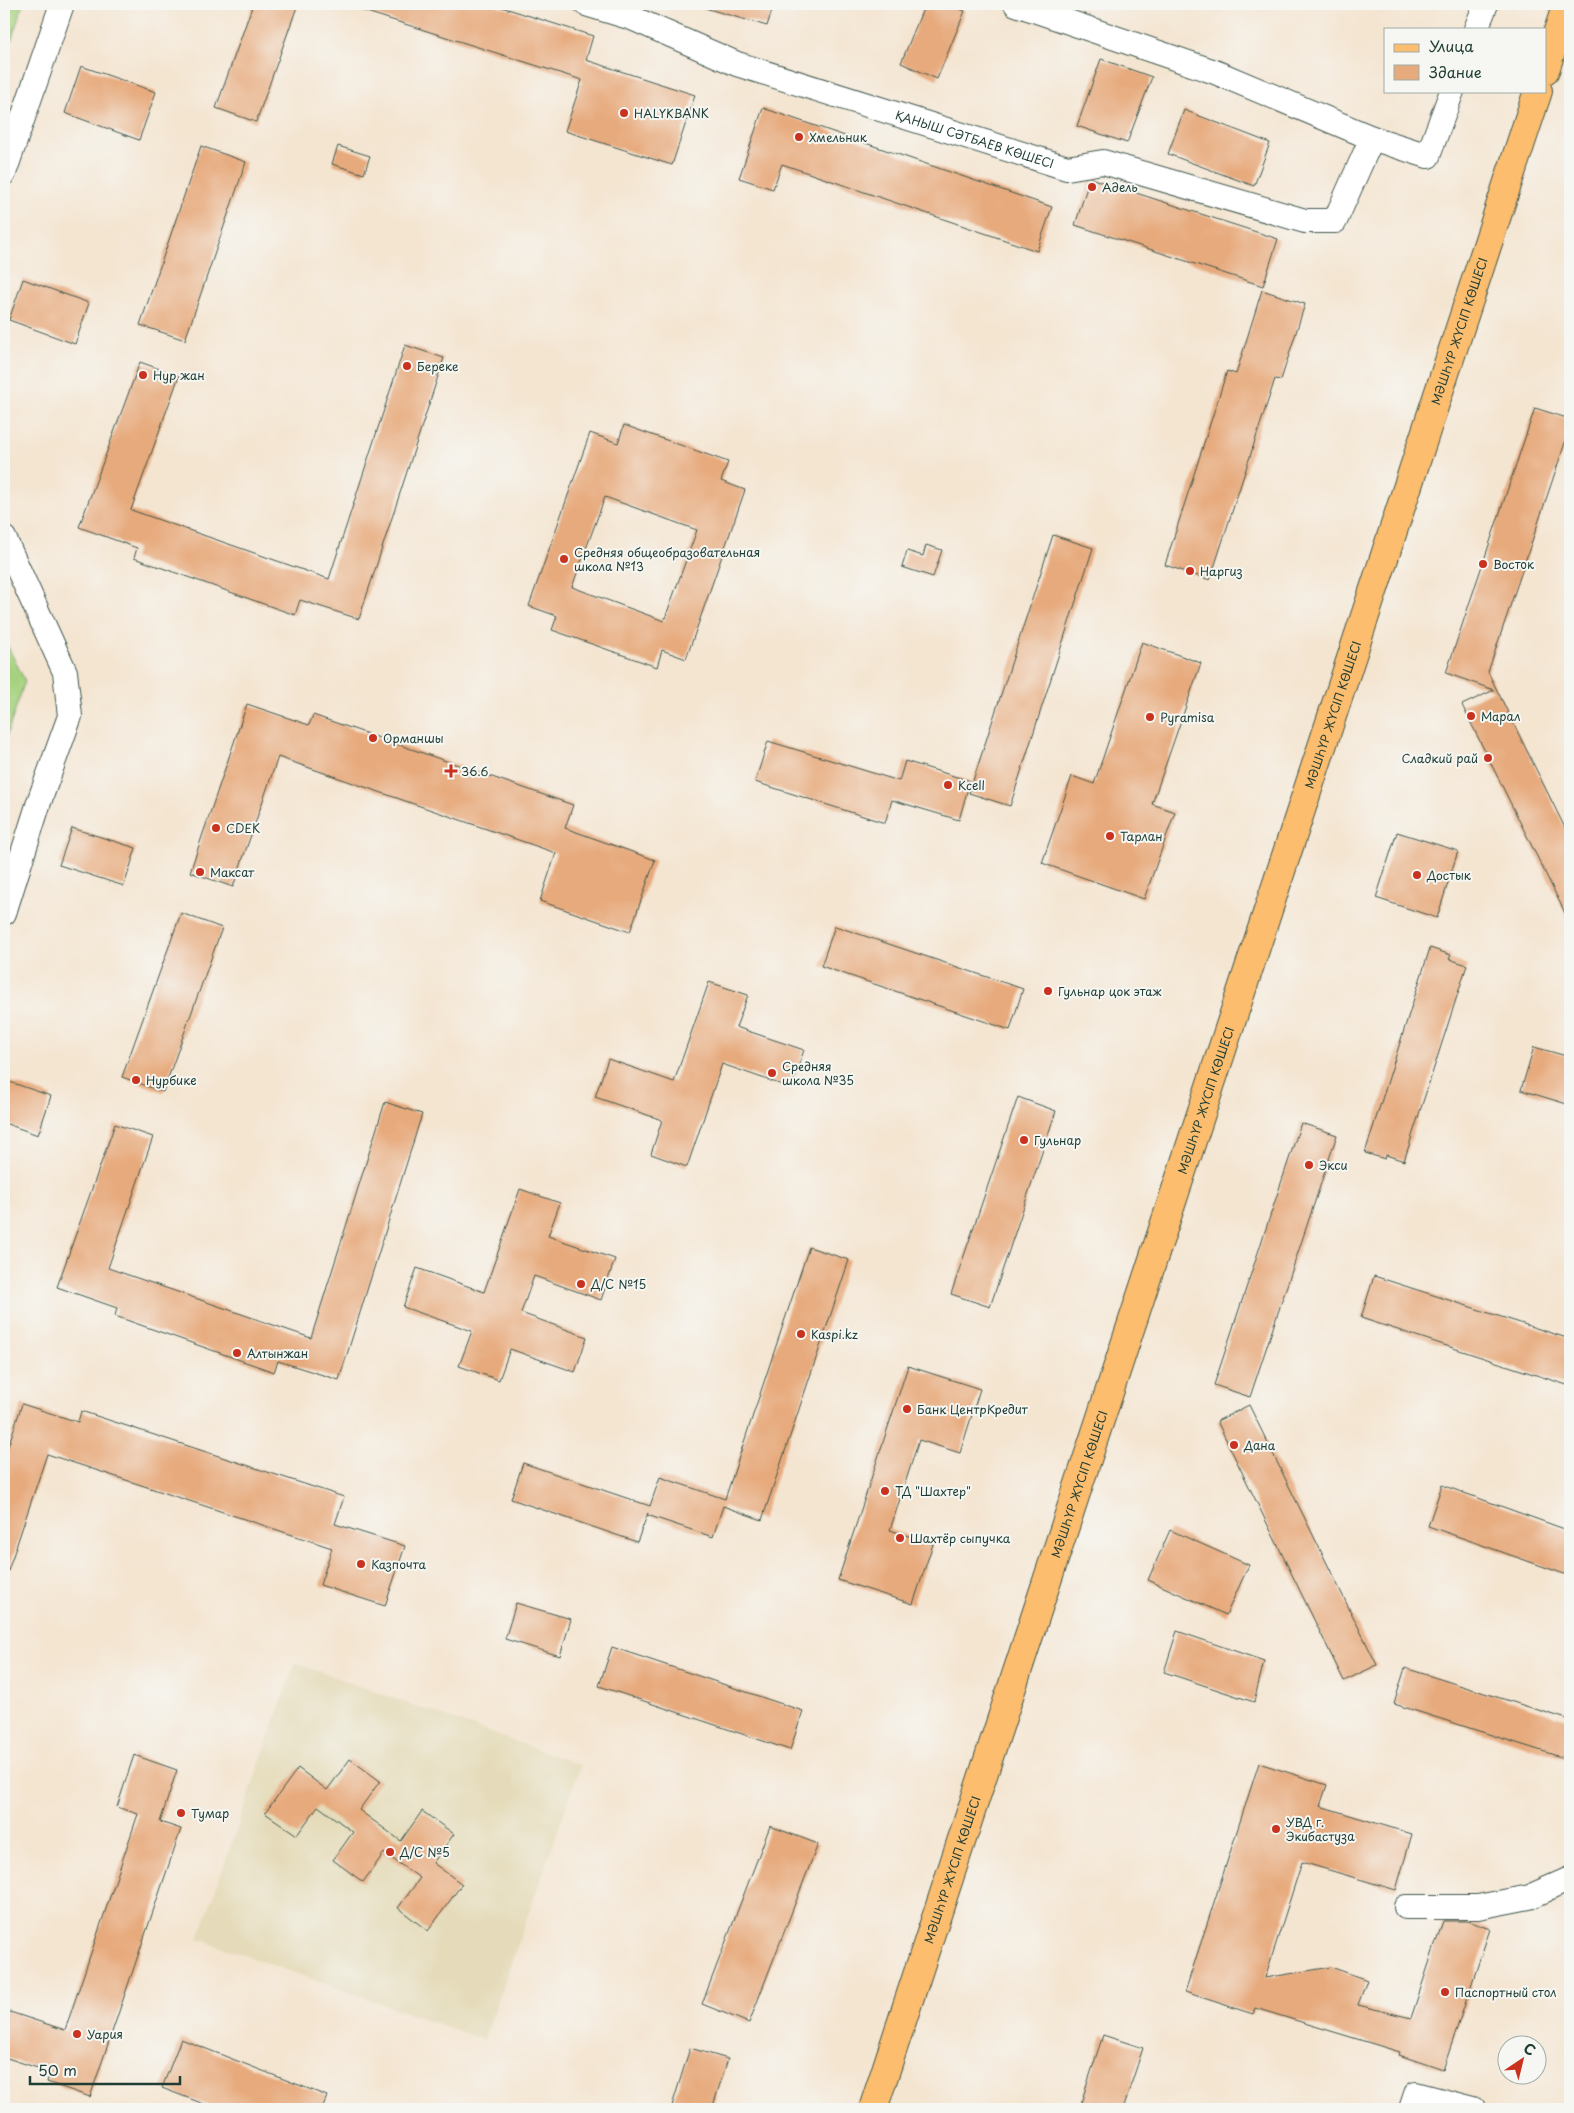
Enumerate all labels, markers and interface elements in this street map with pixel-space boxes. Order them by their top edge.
legend [1384,28,1546,92]
text: Улица [1429,34,1474,57]
text: Здание [1429,60,1482,83]
place label: HALYKBANK [634,104,709,122]
street label: ҚАНЫШ СӘТБАЕВ КӨШЕСІ [893,106,1056,172]
marker: HALYKBANK [618,107,630,119]
place label: Хмельник [809,128,868,146]
marker: Хмельник [793,131,805,143]
place label: Адель [1102,178,1138,196]
marker: Адель [1086,181,1098,193]
street label: МӘШҺҮР ЖҮСІП КӨШЕСІ [1426,255,1492,407]
place label: Береке [417,357,459,375]
marker: Береке [401,360,413,372]
place label: Нур жан [153,366,205,384]
marker: Нур жан [137,369,149,381]
place label: Средняя общеобразовательная школа №13 [574,543,760,575]
marker: Средняя общеобразовательная школа №13 [558,553,570,565]
place label: Восток [1493,555,1535,573]
marker: Восток [1477,558,1489,570]
place label: Наргиз [1200,562,1243,580]
marker: Наргиз [1184,565,1196,577]
street label: МӘШҺҮР ЖҮСІП КӨШЕСІ [1300,639,1365,791]
place label: Марал [1481,707,1520,725]
place label: Pyramisa [1160,708,1215,726]
marker: Марал [1465,710,1477,722]
marker: Pyramisa [1144,711,1156,723]
place label: Орманшы [383,729,444,747]
marker: Орманшы [367,732,379,744]
place label: Сладкий рай [1401,749,1478,767]
marker: Сладкий рай [1482,752,1494,764]
place label: 36.6 [461,762,489,780]
marker: 36.6 [445,765,457,777]
place label: Kcell [958,776,985,794]
marker: Kcell [942,779,954,791]
place label: CDEK [226,819,260,837]
marker: CDEK [210,822,222,834]
place label: Тарлан [1120,827,1162,845]
marker: Тарлан [1104,830,1116,842]
place label: Максат [210,863,255,881]
marker: Максат [194,866,206,878]
place label: Достык [1426,866,1472,884]
marker: Достык [1411,869,1423,881]
place label: Гульнар цок этаж [1058,982,1162,1000]
marker: Гульнар цок этаж [1042,985,1054,997]
street label: МӘШҺҮР ЖҮСІП КӨШЕСІ [1173,1024,1238,1176]
place label: Средняя школа №35 [782,1057,854,1089]
marker: Средняя школа №35 [766,1067,778,1079]
place label: Нурбике [146,1071,197,1089]
marker: Нурбике [130,1074,142,1086]
place label: Гульнар [1034,1131,1081,1149]
marker: Гульнар [1018,1134,1030,1146]
place label: Экси [1319,1156,1348,1174]
marker: Экси [1303,1159,1315,1171]
place label: Д/С №15 [590,1275,646,1293]
marker: Д/С №15 [575,1278,587,1290]
place label: Kaspi.kz [811,1325,858,1343]
marker: Kaspi.kz [795,1328,807,1340]
place label: Алтынжан [247,1344,308,1362]
marker: Алтынжан [231,1347,243,1359]
place label: Банк ЦентрКредит [917,1400,1029,1418]
marker: Банк ЦентрКредит [901,1403,913,1415]
street label: МӘШҺҮР ЖҮСІП КӨШЕСІ [1046,1408,1112,1560]
place label: Дана [1243,1436,1276,1454]
marker: Дана [1228,1439,1240,1451]
place label: ТД "Шахтер" [895,1482,971,1500]
marker: ТД "Шахтер" [879,1485,891,1497]
place label: Шахтёр сыпучка [910,1529,1011,1547]
marker: Шахтёр сыпучка [894,1532,906,1544]
place label: Казпочта [371,1555,427,1573]
marker: Казпочта [355,1558,367,1570]
street label: МӘШҺҮР ЖҮСІП КӨШЕСІ [919,1794,985,1946]
place label: Тумар [191,1804,229,1822]
marker: Тумар [175,1807,187,1819]
place label: УВД г. Экибастуза [1286,1813,1355,1845]
marker: УВД г. Экибастуза [1270,1823,1282,1835]
place label: Д/С №5 [399,1843,450,1861]
marker: Д/С №5 [384,1846,396,1858]
place label: Паспортный стол [1455,1983,1557,2001]
marker: Паспортный стол [1439,1986,1451,1998]
place label: Уария [87,2025,123,2043]
marker: Уария [71,2028,83,2040]
north arrow [1496,2036,1546,2086]
text: С [1519,2037,1540,2061]
scale bar [30,2053,180,2085]
text: 50 m [38,2058,77,2081]

